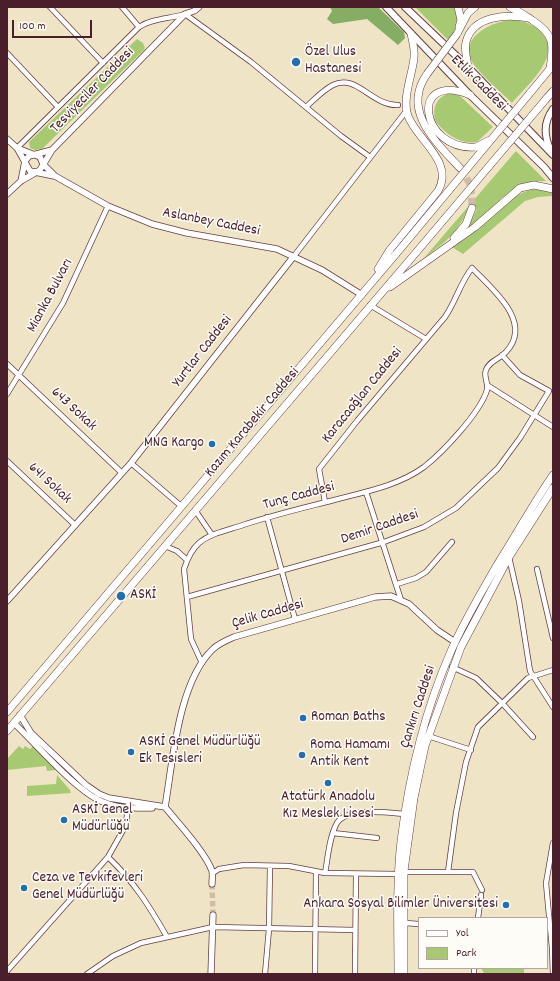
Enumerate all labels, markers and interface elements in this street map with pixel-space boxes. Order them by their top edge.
scale bar [14,12,94,38]
text: 100 m [19,18,46,35]
street label: Tesviyeciler Caddesi [47,44,139,138]
place label: Özel Ulus Hastanesi [305,44,361,79]
street label: Etlik Caddesi [446,52,510,116]
marker: Özel Ulus Hastanesi [290,56,302,68]
street label: Aslanbey Caddesi [161,205,261,241]
street label: Mianka Bulvarı [24,256,78,336]
street label: Yurtlar Caddesi [169,312,237,392]
street label: Karacaoğlan Caddesi [319,344,407,448]
street label: Kazım Karabekir Caddesi [202,364,304,482]
street label: 643 Sokak [46,384,100,436]
place label: MNG Kargo [144,435,204,453]
marker: MNG Kargo [207,439,217,449]
street label: 641 Sokak [24,459,74,509]
street label: Tunç Caddesi [261,479,337,515]
street label: Demir Caddesi [339,506,421,550]
place label: ASKİ [130,587,156,605]
marker: ASKİ [115,590,127,602]
street label: Çelik Caddesi [230,596,306,634]
street label: Çankırı Caddesi [397,663,441,751]
place label: Roman Baths [311,709,386,727]
marker: Roman Baths [298,713,308,723]
place label: ASKİ Genel Müdürlüğü Ek Tesisleri [139,734,260,769]
place label: Roma Hamamı Antik Kent [310,737,390,772]
marker: ASKİ Genel Müdürlüğü Ek Tesisleri [126,747,136,757]
marker: Roma Hamamı Antik Kent [297,750,307,760]
marker: Atatürk Anadolu Kız Meslek Lisesi [323,778,333,788]
place label: Atatürk Anadolu Kız Meslek Lisesi [281,789,375,824]
place label: ASKİ Genel Müdürlüğü [72,802,133,837]
marker: ASKİ Genel Müdürlüğü [59,815,69,825]
place label: Ceza ve Tevkifevleri Genel Müdürlüğü [32,870,143,905]
marker: Ceza ve Tevkifevleri Genel Müdürlüğü [19,883,29,893]
place label: Ankara Sosyal Bilimler Üniversitesi [303,896,498,914]
marker: Ankara Sosyal Bilimler Üniversitesi [501,900,511,910]
legend [418,917,548,969]
text: Yol [456,925,469,942]
text: Park [456,945,476,962]

